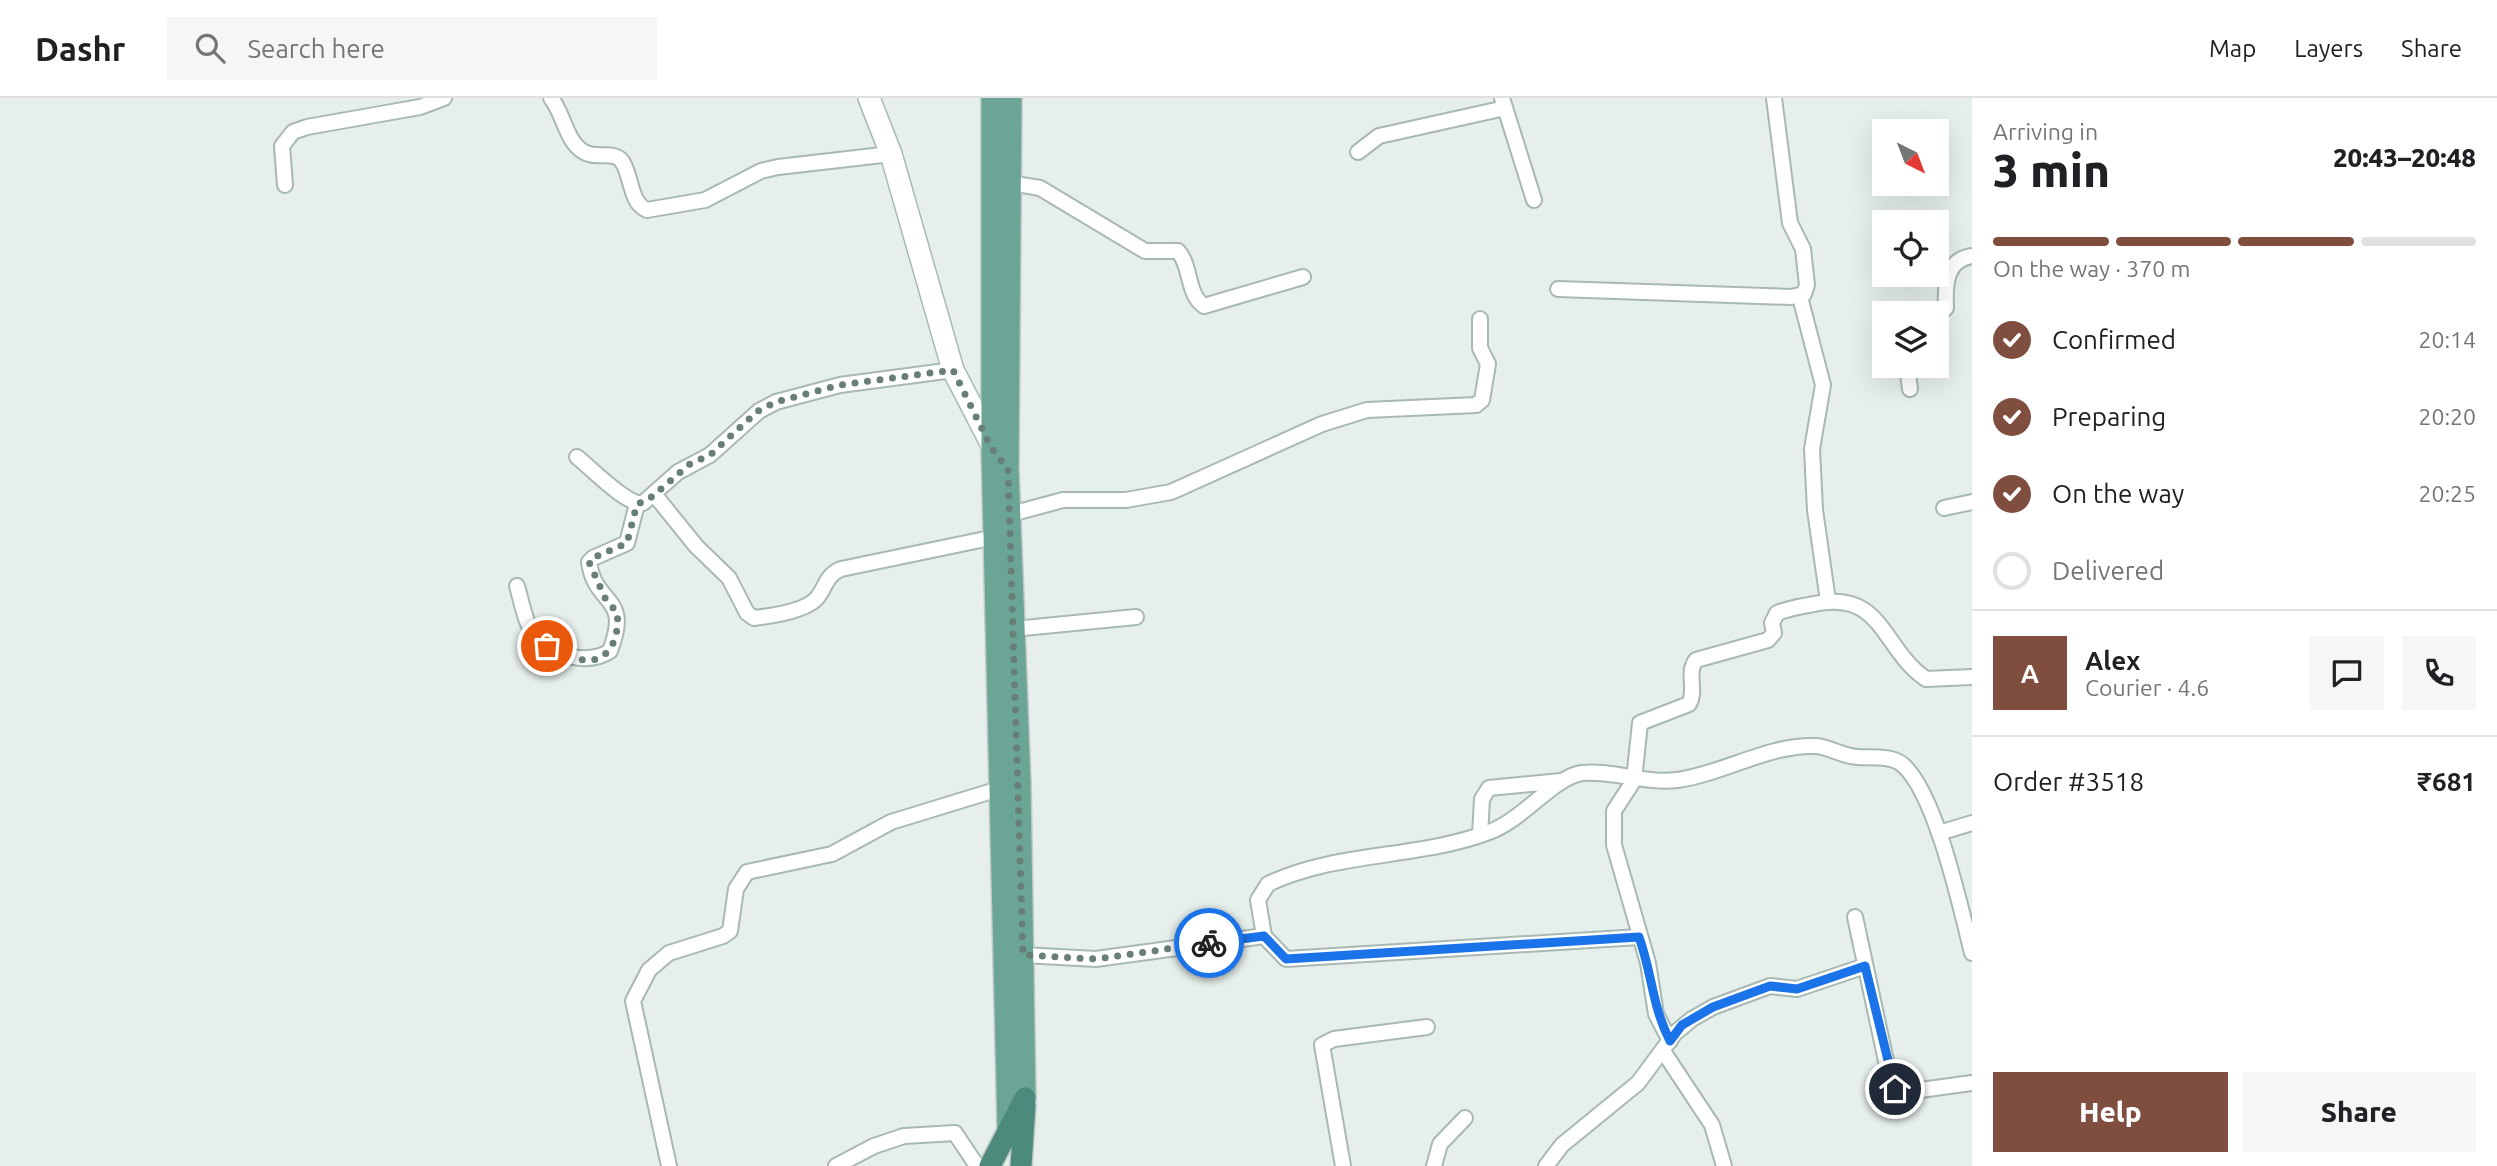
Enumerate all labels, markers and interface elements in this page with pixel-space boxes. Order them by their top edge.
search box [167,17,657,80]
icon: search [191,29,229,67]
text: Dashr [35,30,125,67]
text: Search here [247,34,385,63]
text: Map [2209,35,2256,62]
text: Layers [2294,35,2363,62]
text: Share [2401,35,2462,62]
north arrow [1872,119,1950,196]
map controls [1872,119,1949,378]
text: Arriving in [1993,119,2098,144]
text: 20:43–20:48 [2333,143,2476,172]
text: 3 min [1993,144,2110,196]
button: locate [1872,210,1949,287]
text: On the way · 370 m [1993,256,2190,281]
button: layers [1872,301,1949,378]
icon: check [1993,321,2031,359]
text: Confirmed [2052,325,2176,354]
text: 20:14 [2418,327,2476,352]
icon: check [1993,398,2031,436]
text: Preparing [2052,402,2166,431]
text: 20:20 [2418,404,2476,429]
icon: check [1993,475,2031,513]
text: On the way [2052,479,2184,508]
text: 20:25 [2418,481,2476,506]
text: Delivered [2052,556,2164,585]
pin [517,616,577,676]
icon: bag [528,627,566,665]
button: chat [2310,636,2384,710]
button: phone [2402,636,2476,710]
text: Alex [2085,646,2140,675]
text: A [2021,659,2039,688]
text: Courier · 4.6 [2085,675,2209,700]
text: Order #3518 [1993,767,2144,796]
text: ₹681 [2417,767,2476,796]
courier [1174,908,1244,978]
icon: bike [1190,924,1228,962]
pin [1865,1059,1925,1119]
icon: home [1876,1070,1914,1108]
button: Help [1993,1072,2228,1152]
button: Share [2242,1072,2476,1152]

